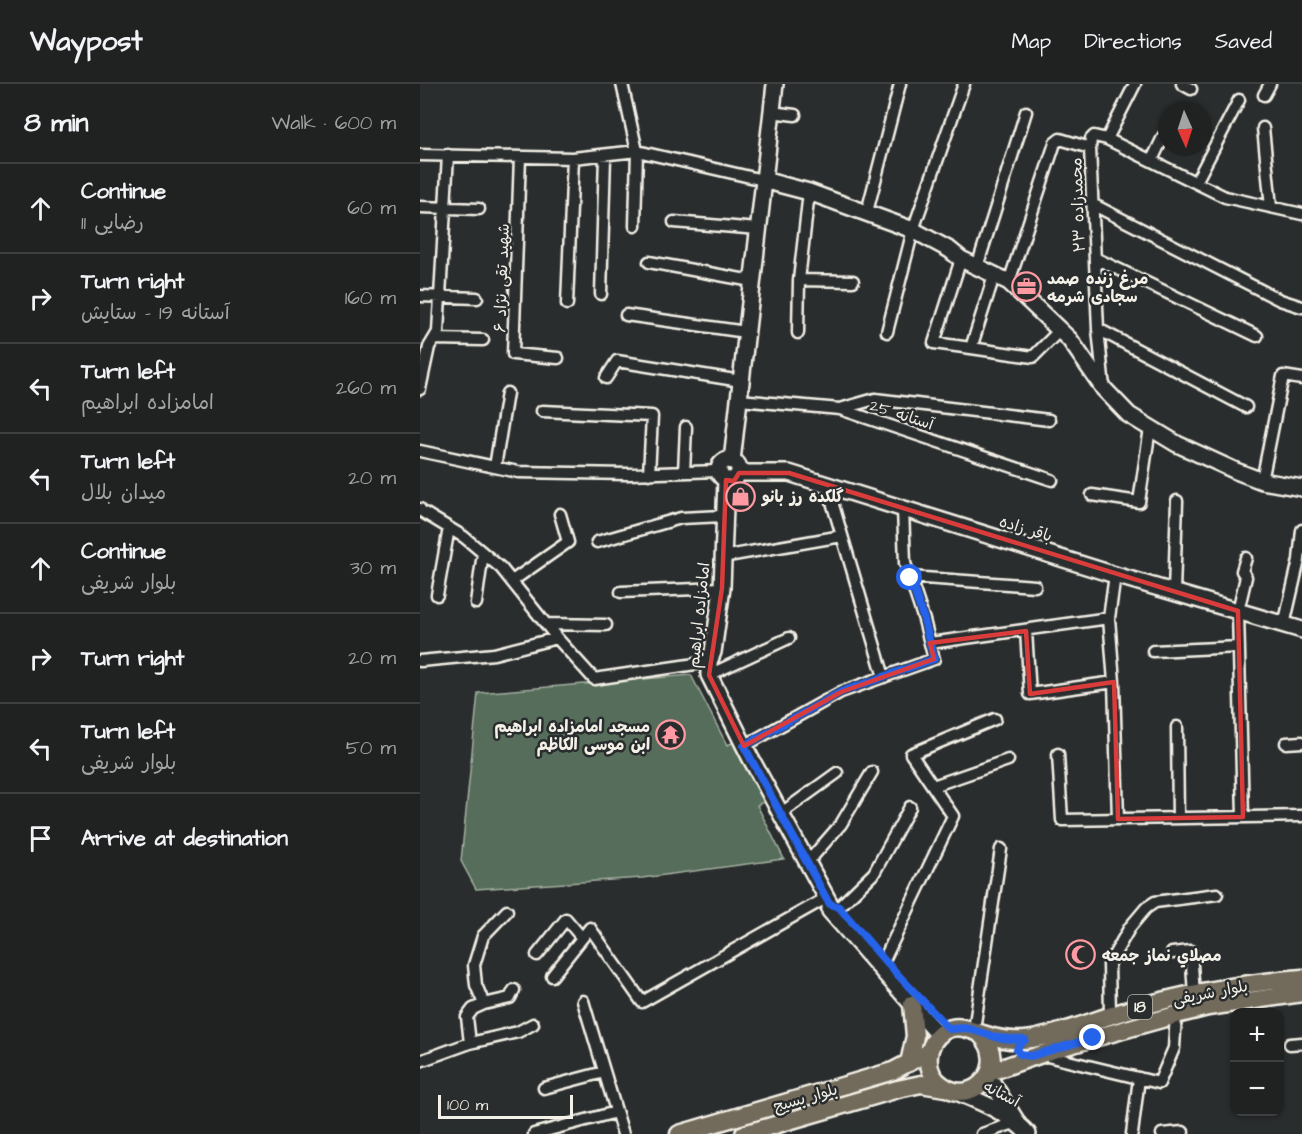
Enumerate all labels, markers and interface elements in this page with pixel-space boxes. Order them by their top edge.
text: Waypost [30,22,143,61]
text: Map [1011,27,1051,56]
text: Directions [1084,27,1182,56]
text: Saved [1215,27,1272,56]
north arrow [1158,102,1212,156]
text: 8 min [24,105,88,141]
text: Walk · 600 m [271,109,396,137]
street label: محمدزاده ۲۳ [1065,157,1091,253]
text: Continue [81,176,166,207]
icon: ahead [24,192,57,225]
text: 60 m [347,194,396,222]
text: رضایی 11 [81,209,144,237]
street label: شهید تقی نژاد ۶ [489,223,515,333]
text: Turn right [81,266,184,297]
place label: مرغ زنده صمد سجادی شرمه [1047,268,1148,308]
office icon: مرغ زنده صمد سجادی شرمه [1010,271,1042,303]
icon: right [24,282,57,315]
text: 160 m [345,284,396,312]
text: آستانه 19 - ستایش [81,299,230,327]
text: Turn left [81,356,175,387]
icon: left [24,372,57,405]
text: 260 m [336,374,396,402]
text: امامزاده ابراهیم [81,389,214,417]
street label: آستانه 25 [867,394,937,436]
text: Turn left [81,446,175,477]
icon: left [24,462,57,495]
text: 20 m [348,464,396,492]
text: میدان بلال [81,479,166,507]
shop icon: گلکده رز بانو [725,480,757,512]
place label: گلکده رز بانو [761,486,843,508]
street label: باقر زاده [996,510,1055,547]
text: Continue [81,536,166,567]
icon: ahead [24,552,57,585]
text: 30 m [350,554,396,582]
street label: امامزاده ابراهیم [682,561,716,669]
route start [896,564,922,590]
text: بلوار شریفی [81,569,176,597]
icon: right [24,642,57,675]
text: Turn right [81,643,184,674]
text: 20 m [348,644,396,672]
text: Turn left [81,716,175,747]
place label: مسجد امامزاده ابراهیم ابن موسی الکاظم [495,716,650,757]
temple icon: مسجد امامزاده ابراهیم ابن موسی الکاظم [655,719,687,751]
icon: left [24,732,57,765]
text: 50 m [346,734,396,762]
text: بلوار شریفی [81,749,176,777]
icon: arrive [24,822,57,855]
text: Arrive at destination [81,823,288,854]
mosque icon: مصلاي نماز جمعه [1065,939,1097,971]
place label: مصلاي نماز جمعه [1102,945,1222,968]
street label: بلوار شریفی [1171,975,1250,1011]
road number: 18 [1128,995,1152,1019]
map controls [1230,1008,1284,1116]
button: + [1230,1008,1284,1062]
route end [1079,1024,1105,1050]
button: − [1230,1062,1284,1116]
street label: آستانه [979,1075,1025,1113]
street label: بلوار بسیج [771,1078,840,1118]
scale bar [438,1092,573,1120]
text: 100 m [447,1094,488,1116]

